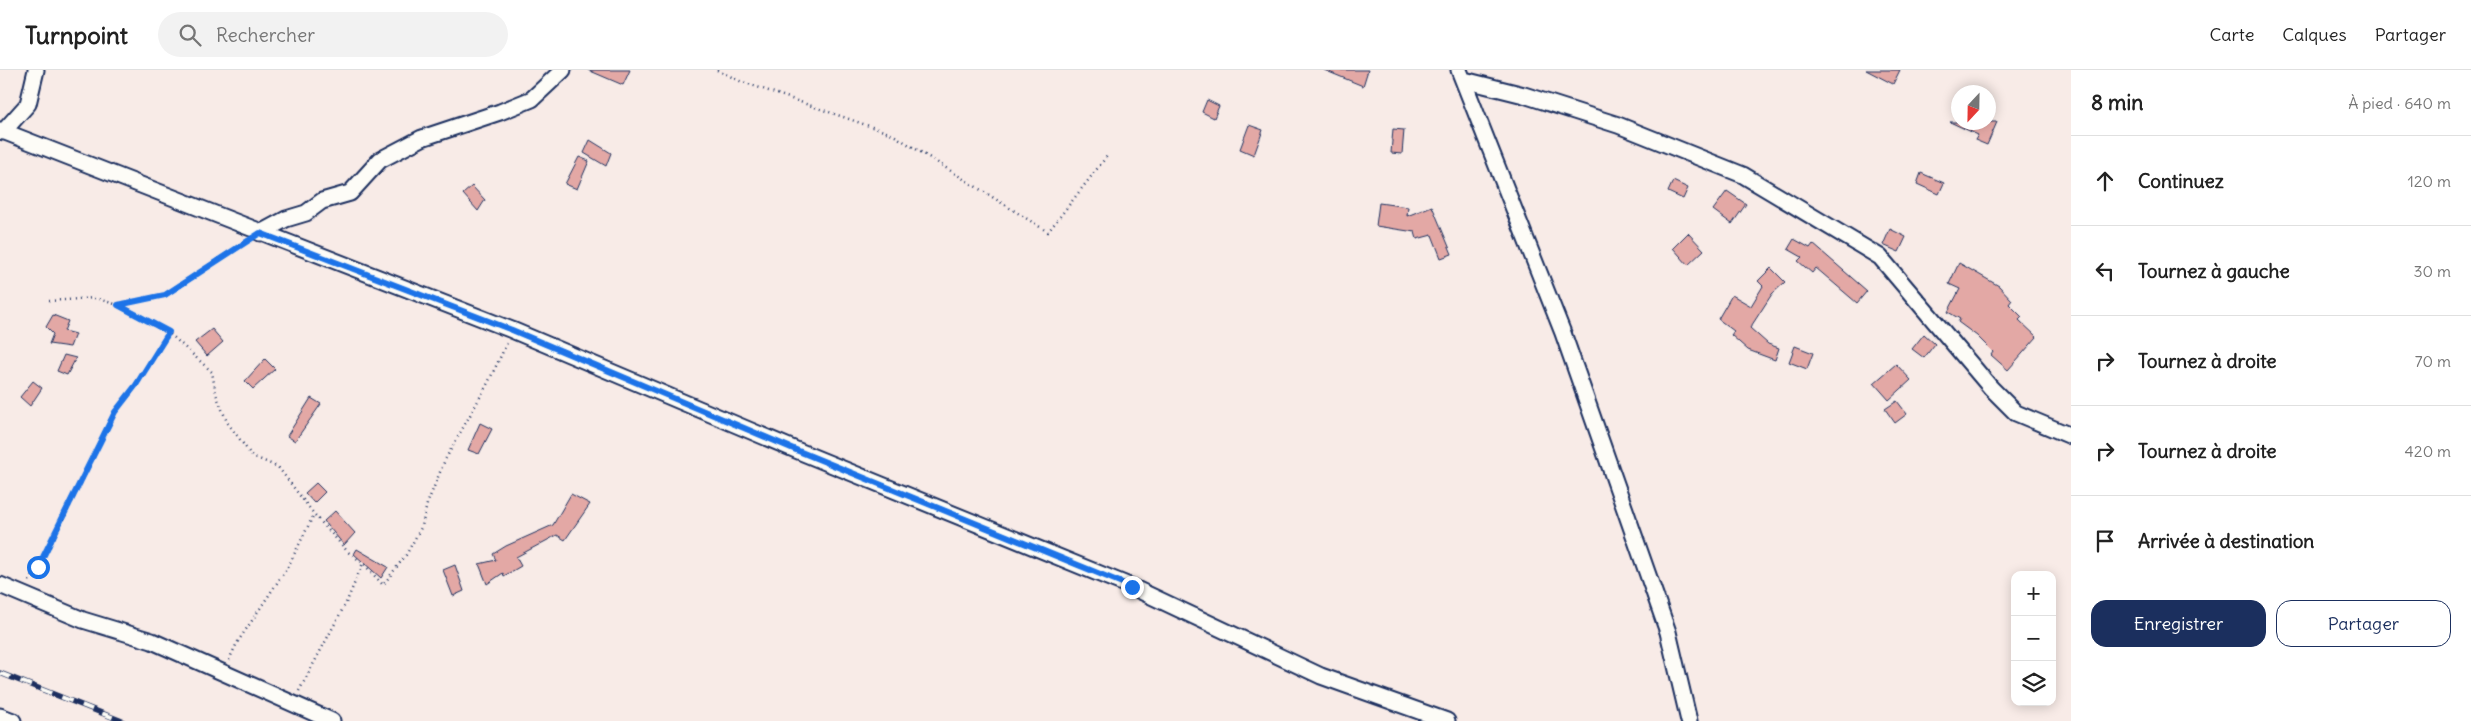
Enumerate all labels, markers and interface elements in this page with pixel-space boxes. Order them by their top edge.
search box [158,12,508,57]
text: Turnpoint [25,20,128,50]
icon: search [176,21,204,49]
text: Rechercher [216,23,315,47]
text: Carte [2209,23,2254,46]
text: Calques [2282,23,2347,46]
text: Partager [2375,23,2446,46]
north arrow [1951,85,1996,130]
text: 8 min [2091,89,2143,116]
text: À pied · 640 m [2348,93,2451,113]
icon: ahead [2091,167,2119,195]
text: Continuez [2138,169,2224,193]
text: 120 m [2408,171,2451,191]
icon: left [2091,257,2119,285]
text: Tournez à gauche [2138,259,2290,283]
text: 30 m [2414,261,2451,281]
icon: right [2091,347,2119,375]
text: Tournez à droite [2138,349,2277,373]
text: 70 m [2415,351,2451,371]
icon: right [2091,437,2119,465]
text: Tournez à droite [2138,439,2277,463]
text: 420 m [2405,441,2451,461]
icon: arrive [2091,527,2119,555]
text: Arrivée à destination [2138,529,2314,553]
route start [27,556,50,579]
map controls [2011,571,2056,706]
button: + [2011,571,2056,616]
route end [1121,576,1144,599]
button: Enregistrer [2091,600,2266,647]
button: Partager [2276,600,2451,647]
button: − [2011,616,2056,661]
button: layers [2011,661,2056,706]

